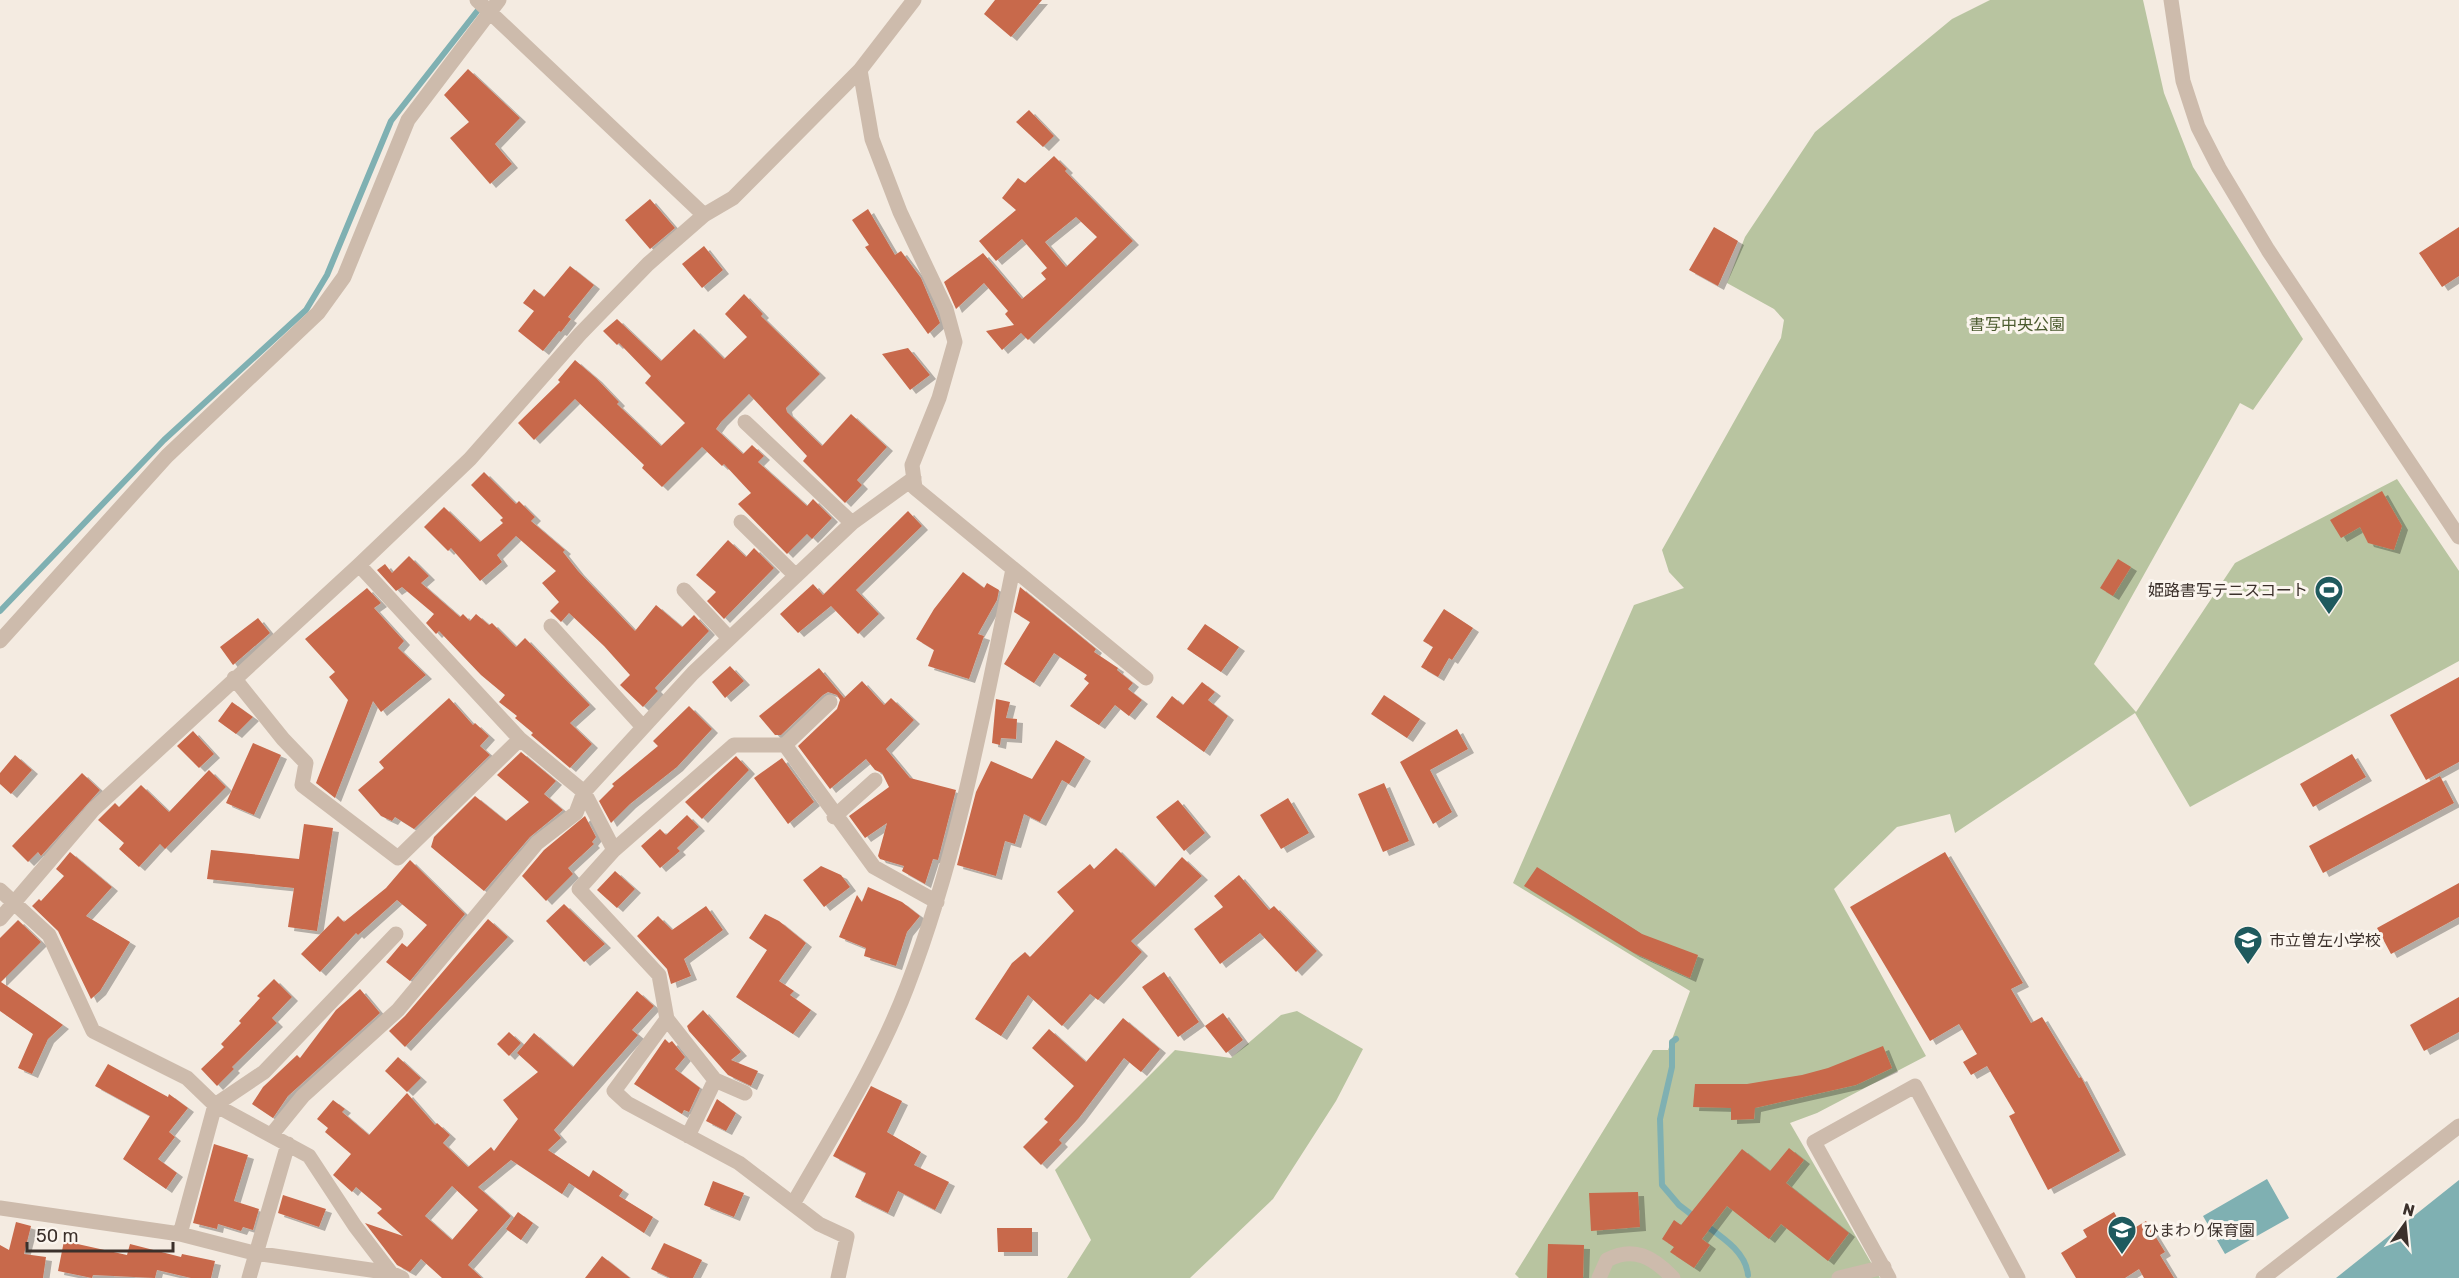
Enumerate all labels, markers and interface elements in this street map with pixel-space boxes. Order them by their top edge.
park label: 書写中央公園 [1969,315,2065,334]
sports icon: 姫路書写テニスコート [2313,574,2345,616]
place label: 姫路書写テニスコート [2148,581,2308,600]
school or university icon: 市立曽左小学校 [2232,924,2264,966]
place label: 市立曽左小学校 [2269,931,2381,950]
north arrow [2375,1194,2435,1254]
text: N [2401,1199,2417,1221]
school or university icon: ひまわり保育園 [2106,1214,2138,1256]
scale bar [27,1215,172,1253]
place label: ひまわり保育園 [2143,1221,2255,1240]
text: 50 m [36,1225,79,1247]

